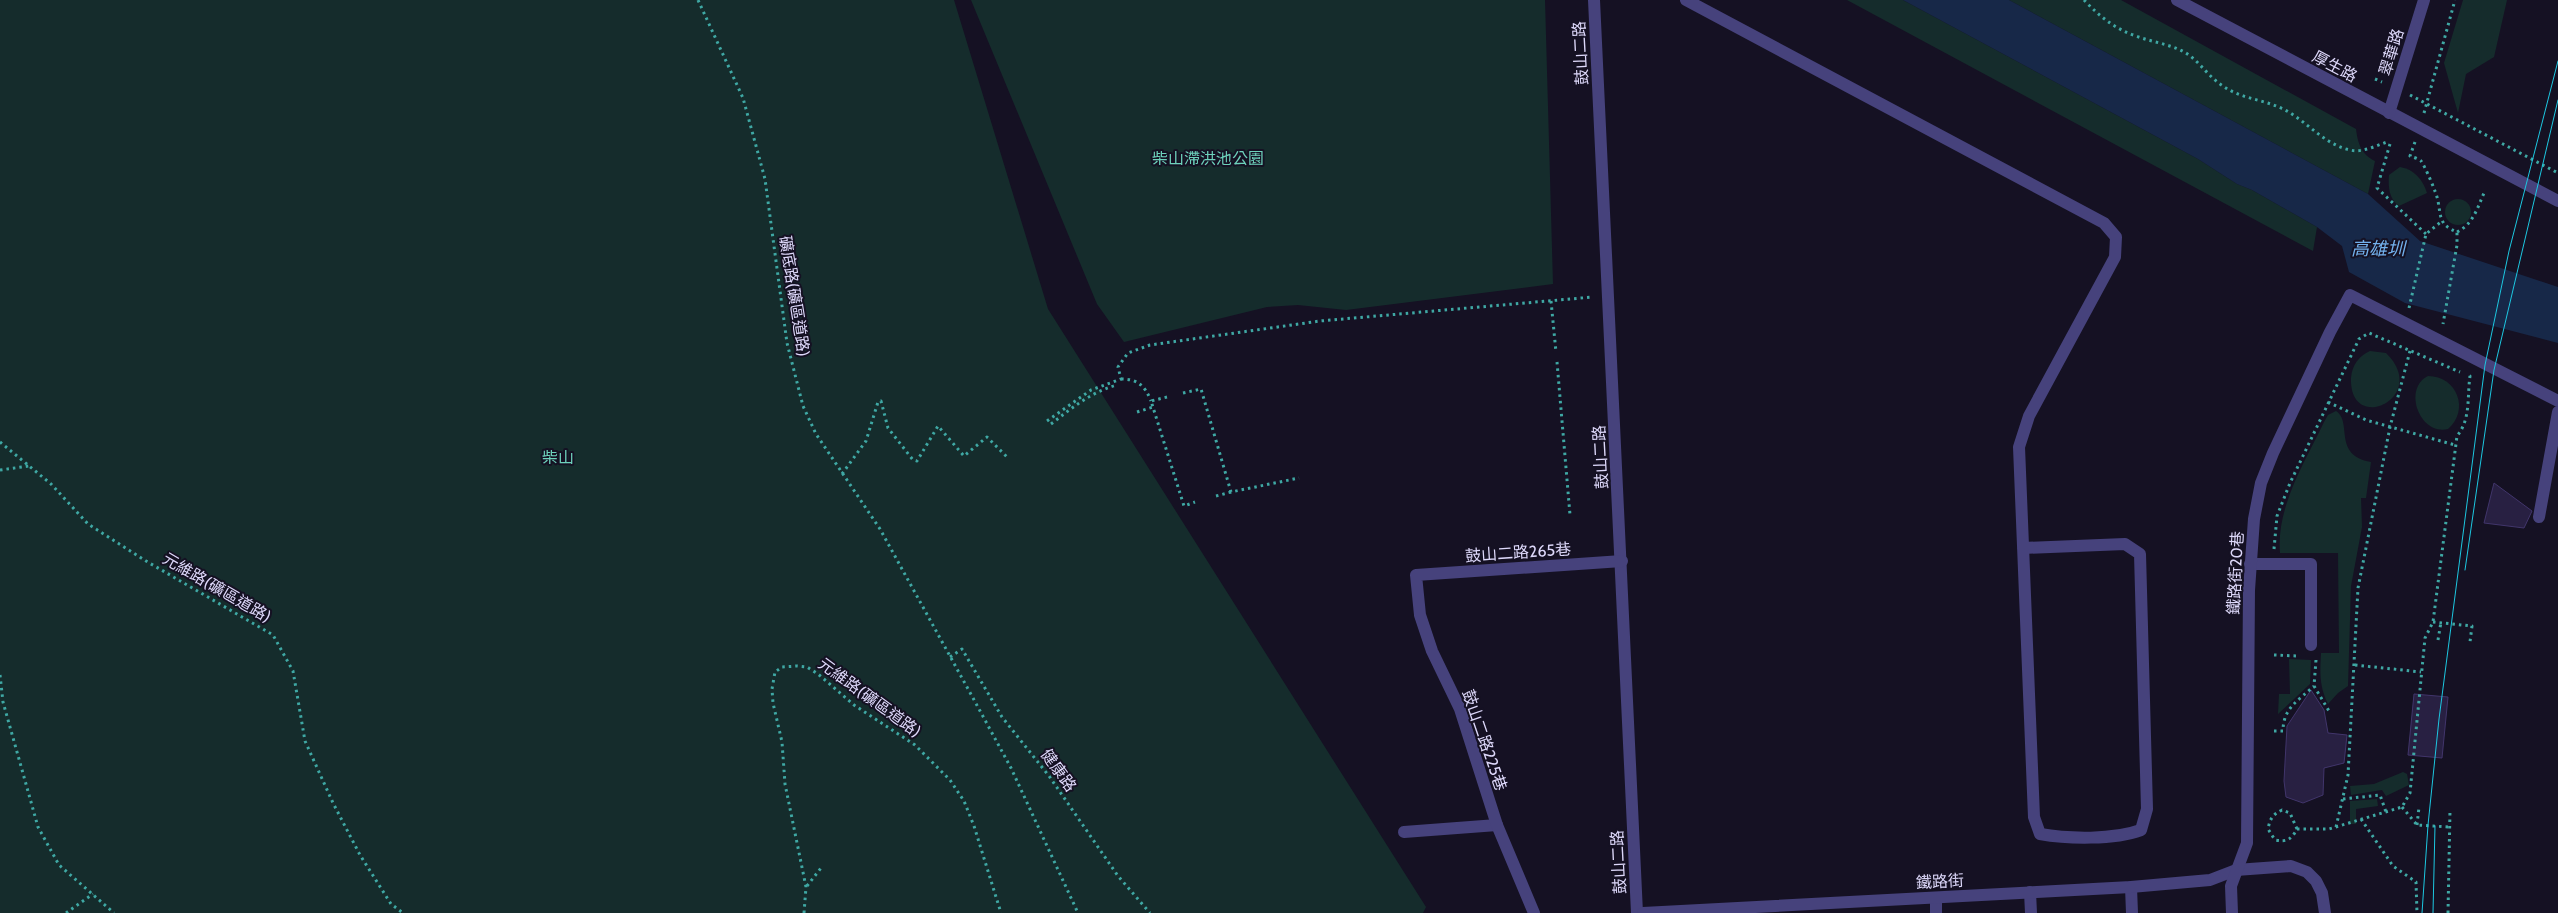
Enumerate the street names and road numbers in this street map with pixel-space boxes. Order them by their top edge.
street label: 鼓山二路 [1569,21,1592,85]
street label: 翠華路 [2375,26,2408,78]
street label: 厚生路 [2309,47,2360,86]
street label: 礦底路(礦區道路) [776,234,813,358]
street label: 鼓山二路 [1589,425,1612,489]
street label: 鐵路街20巷 [2224,531,2247,615]
street label: 鼓山二路265巷 [1464,539,1572,566]
street label: 元維路(礦區道路) [159,549,274,626]
street label: 元維路(礦區道路) [815,654,925,741]
street label: 鼓山二路225巷 [1458,687,1511,793]
street label: 健康路 [1037,745,1080,795]
street label: 鼓山二路 [1607,830,1630,894]
street label: 鐵路街 [1916,871,1964,892]

